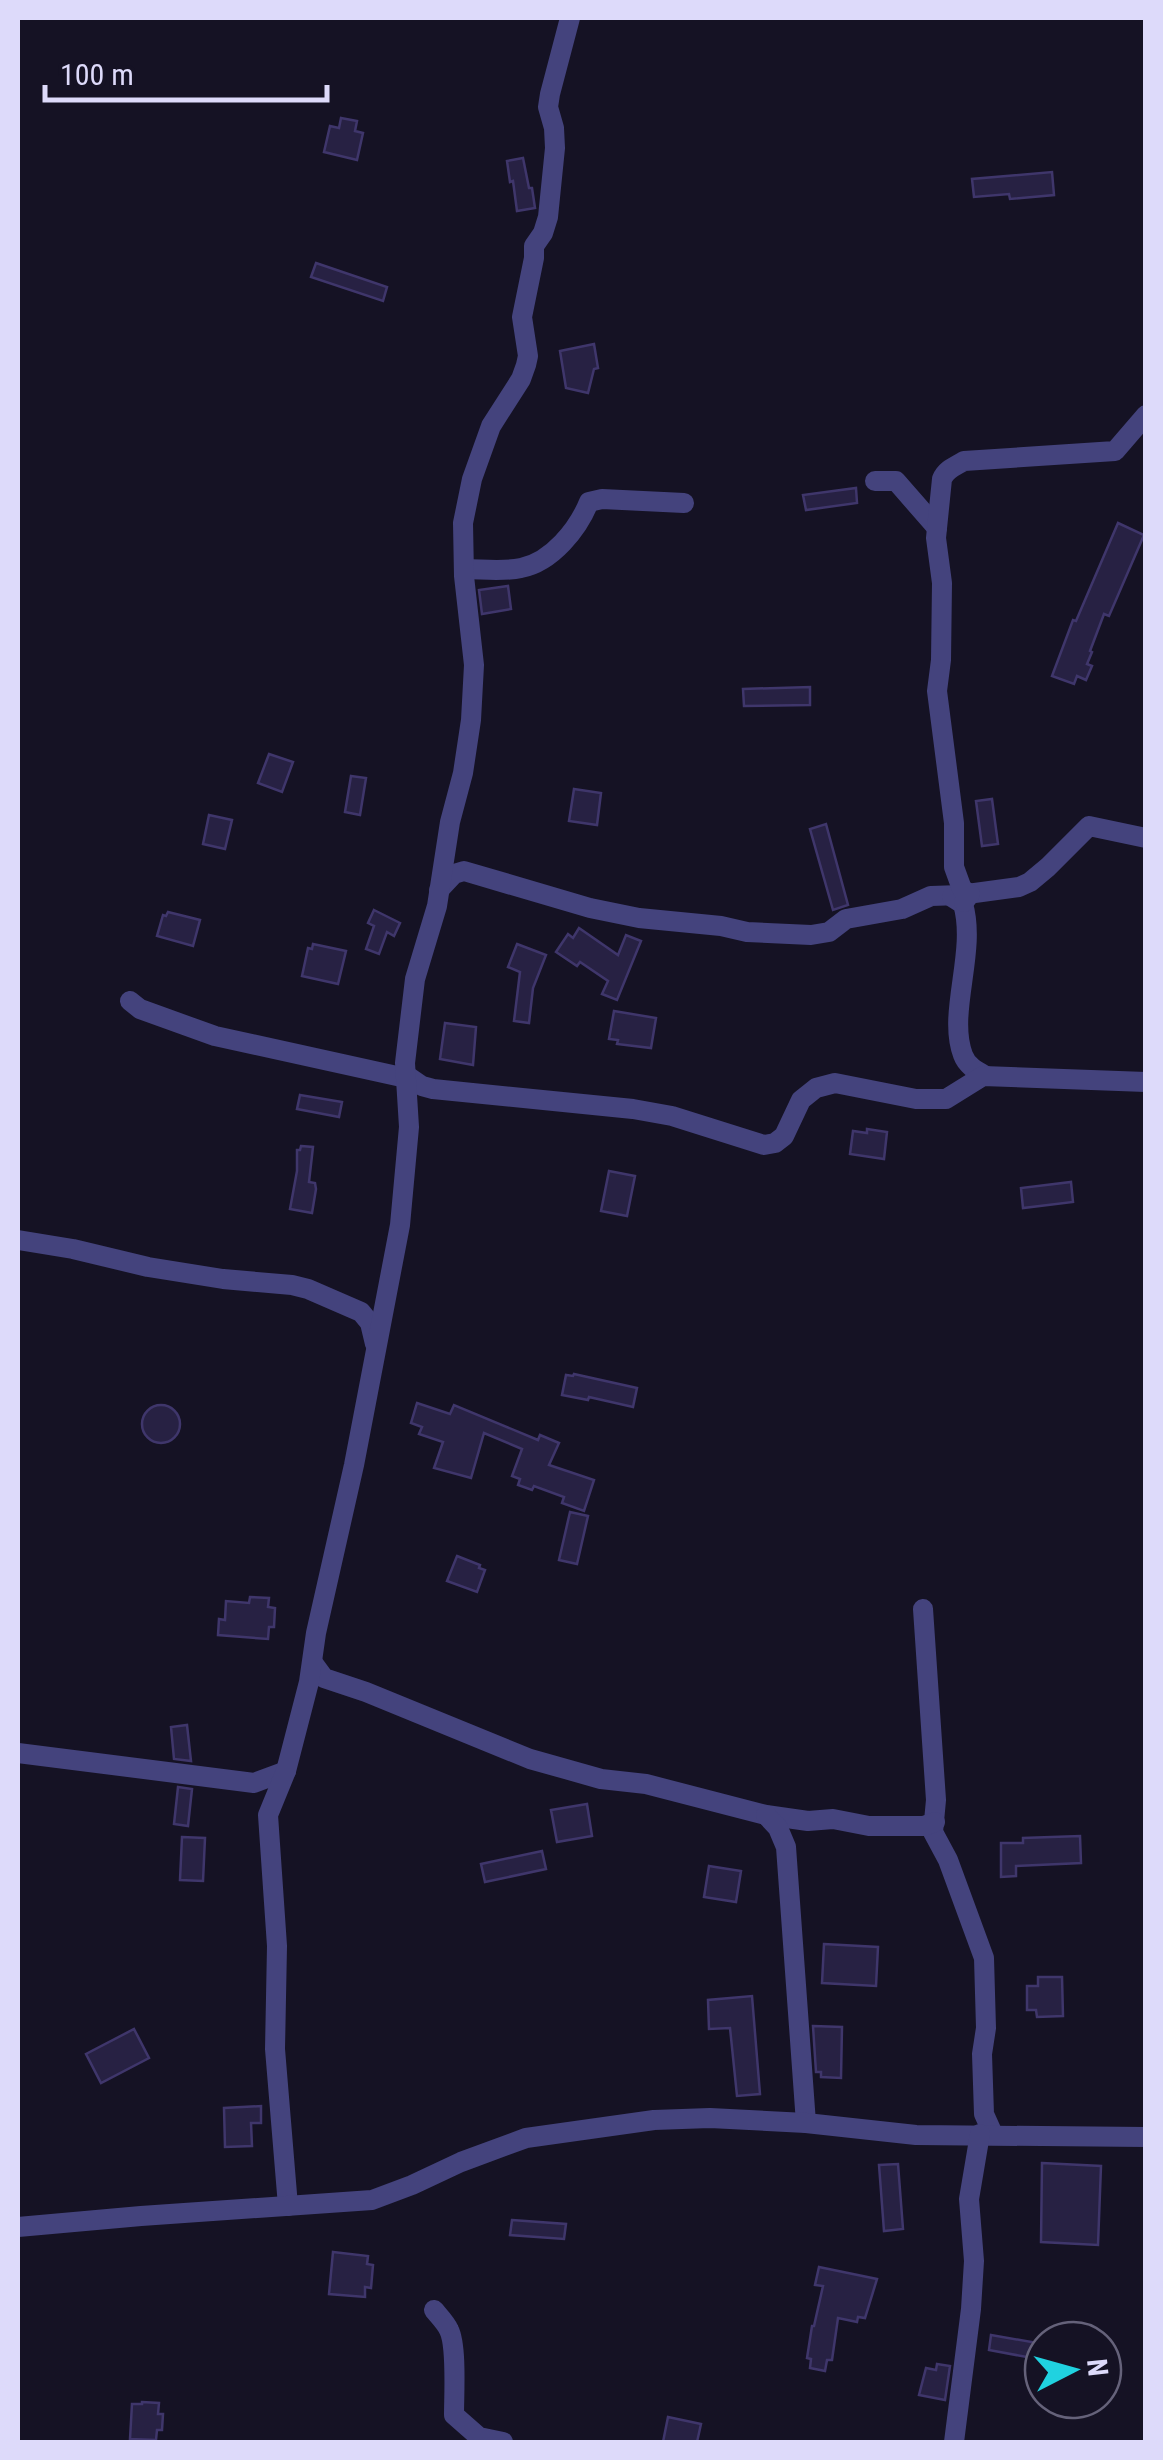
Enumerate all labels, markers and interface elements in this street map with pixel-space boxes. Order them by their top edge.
scale bar [45,40,328,102]
text: 100 m [60,57,134,92]
north arrow [1023,2320,1123,2420]
text: N [1080,2357,1115,2378]

